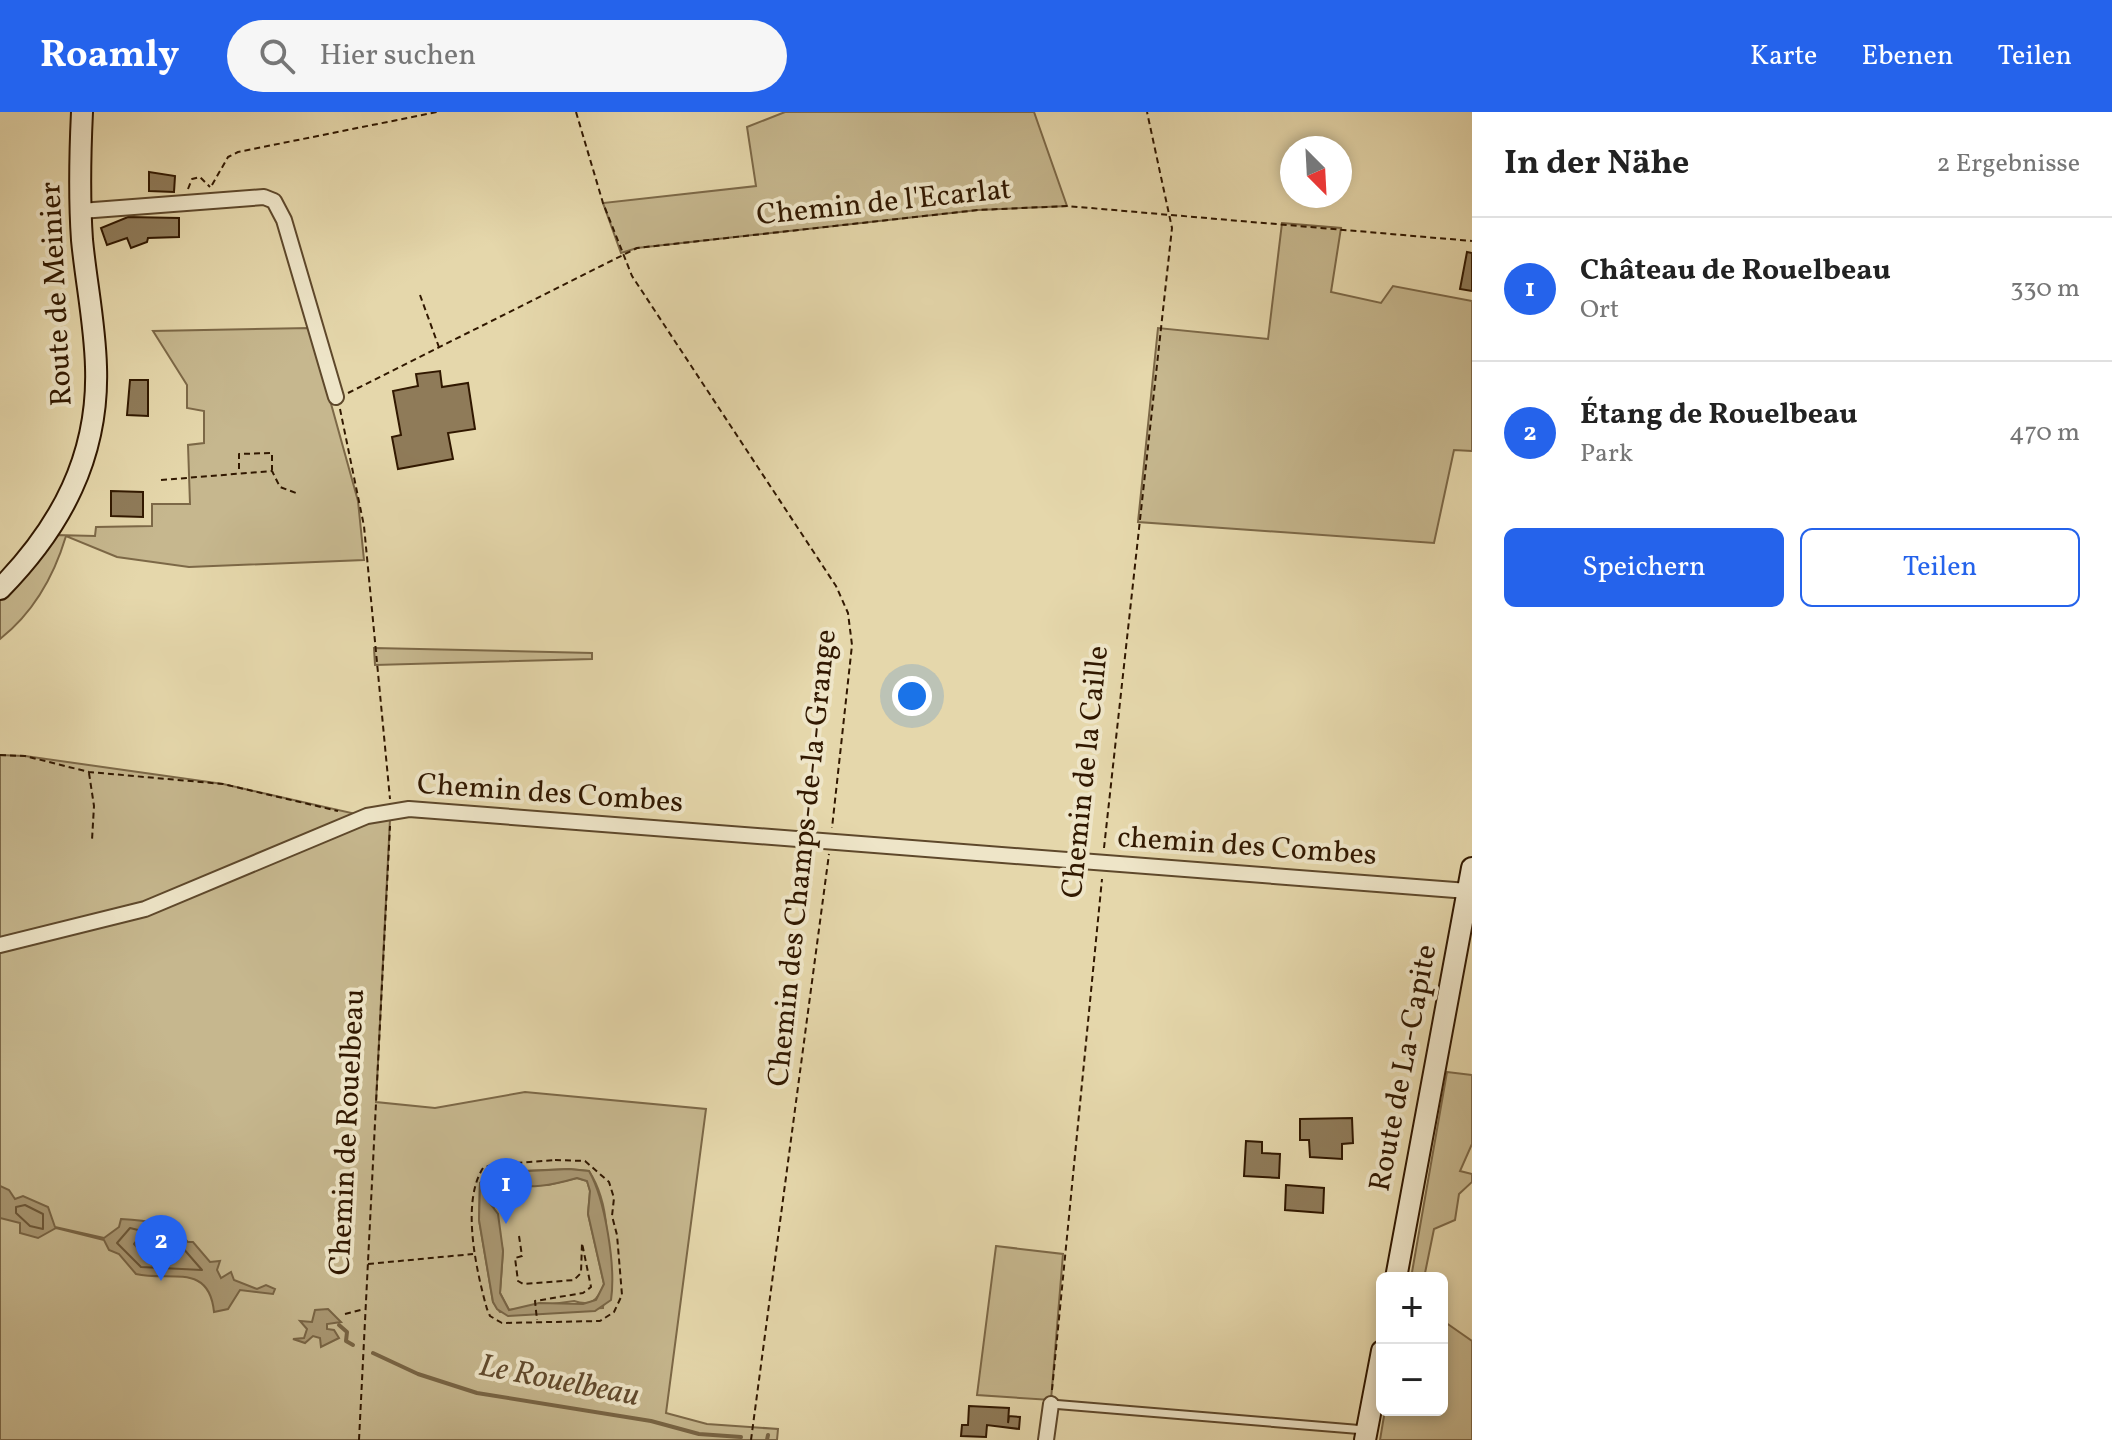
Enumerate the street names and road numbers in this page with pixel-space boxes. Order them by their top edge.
street label: Chemin de l'Ecarlat [755,169,1013,237]
street label: Route de Meinier [30,181,84,407]
street label: Chemin des Champs-de-la-Grange [758,627,848,1089]
street label: Chemin de la Caille [1052,644,1120,900]
street label: Chemin des Combes [415,764,685,824]
street label: chemin des Combes [1116,817,1378,877]
street label: Route de La-Capite [1359,941,1449,1195]
street label: Chemin de Rouelbeau [320,988,376,1276]

